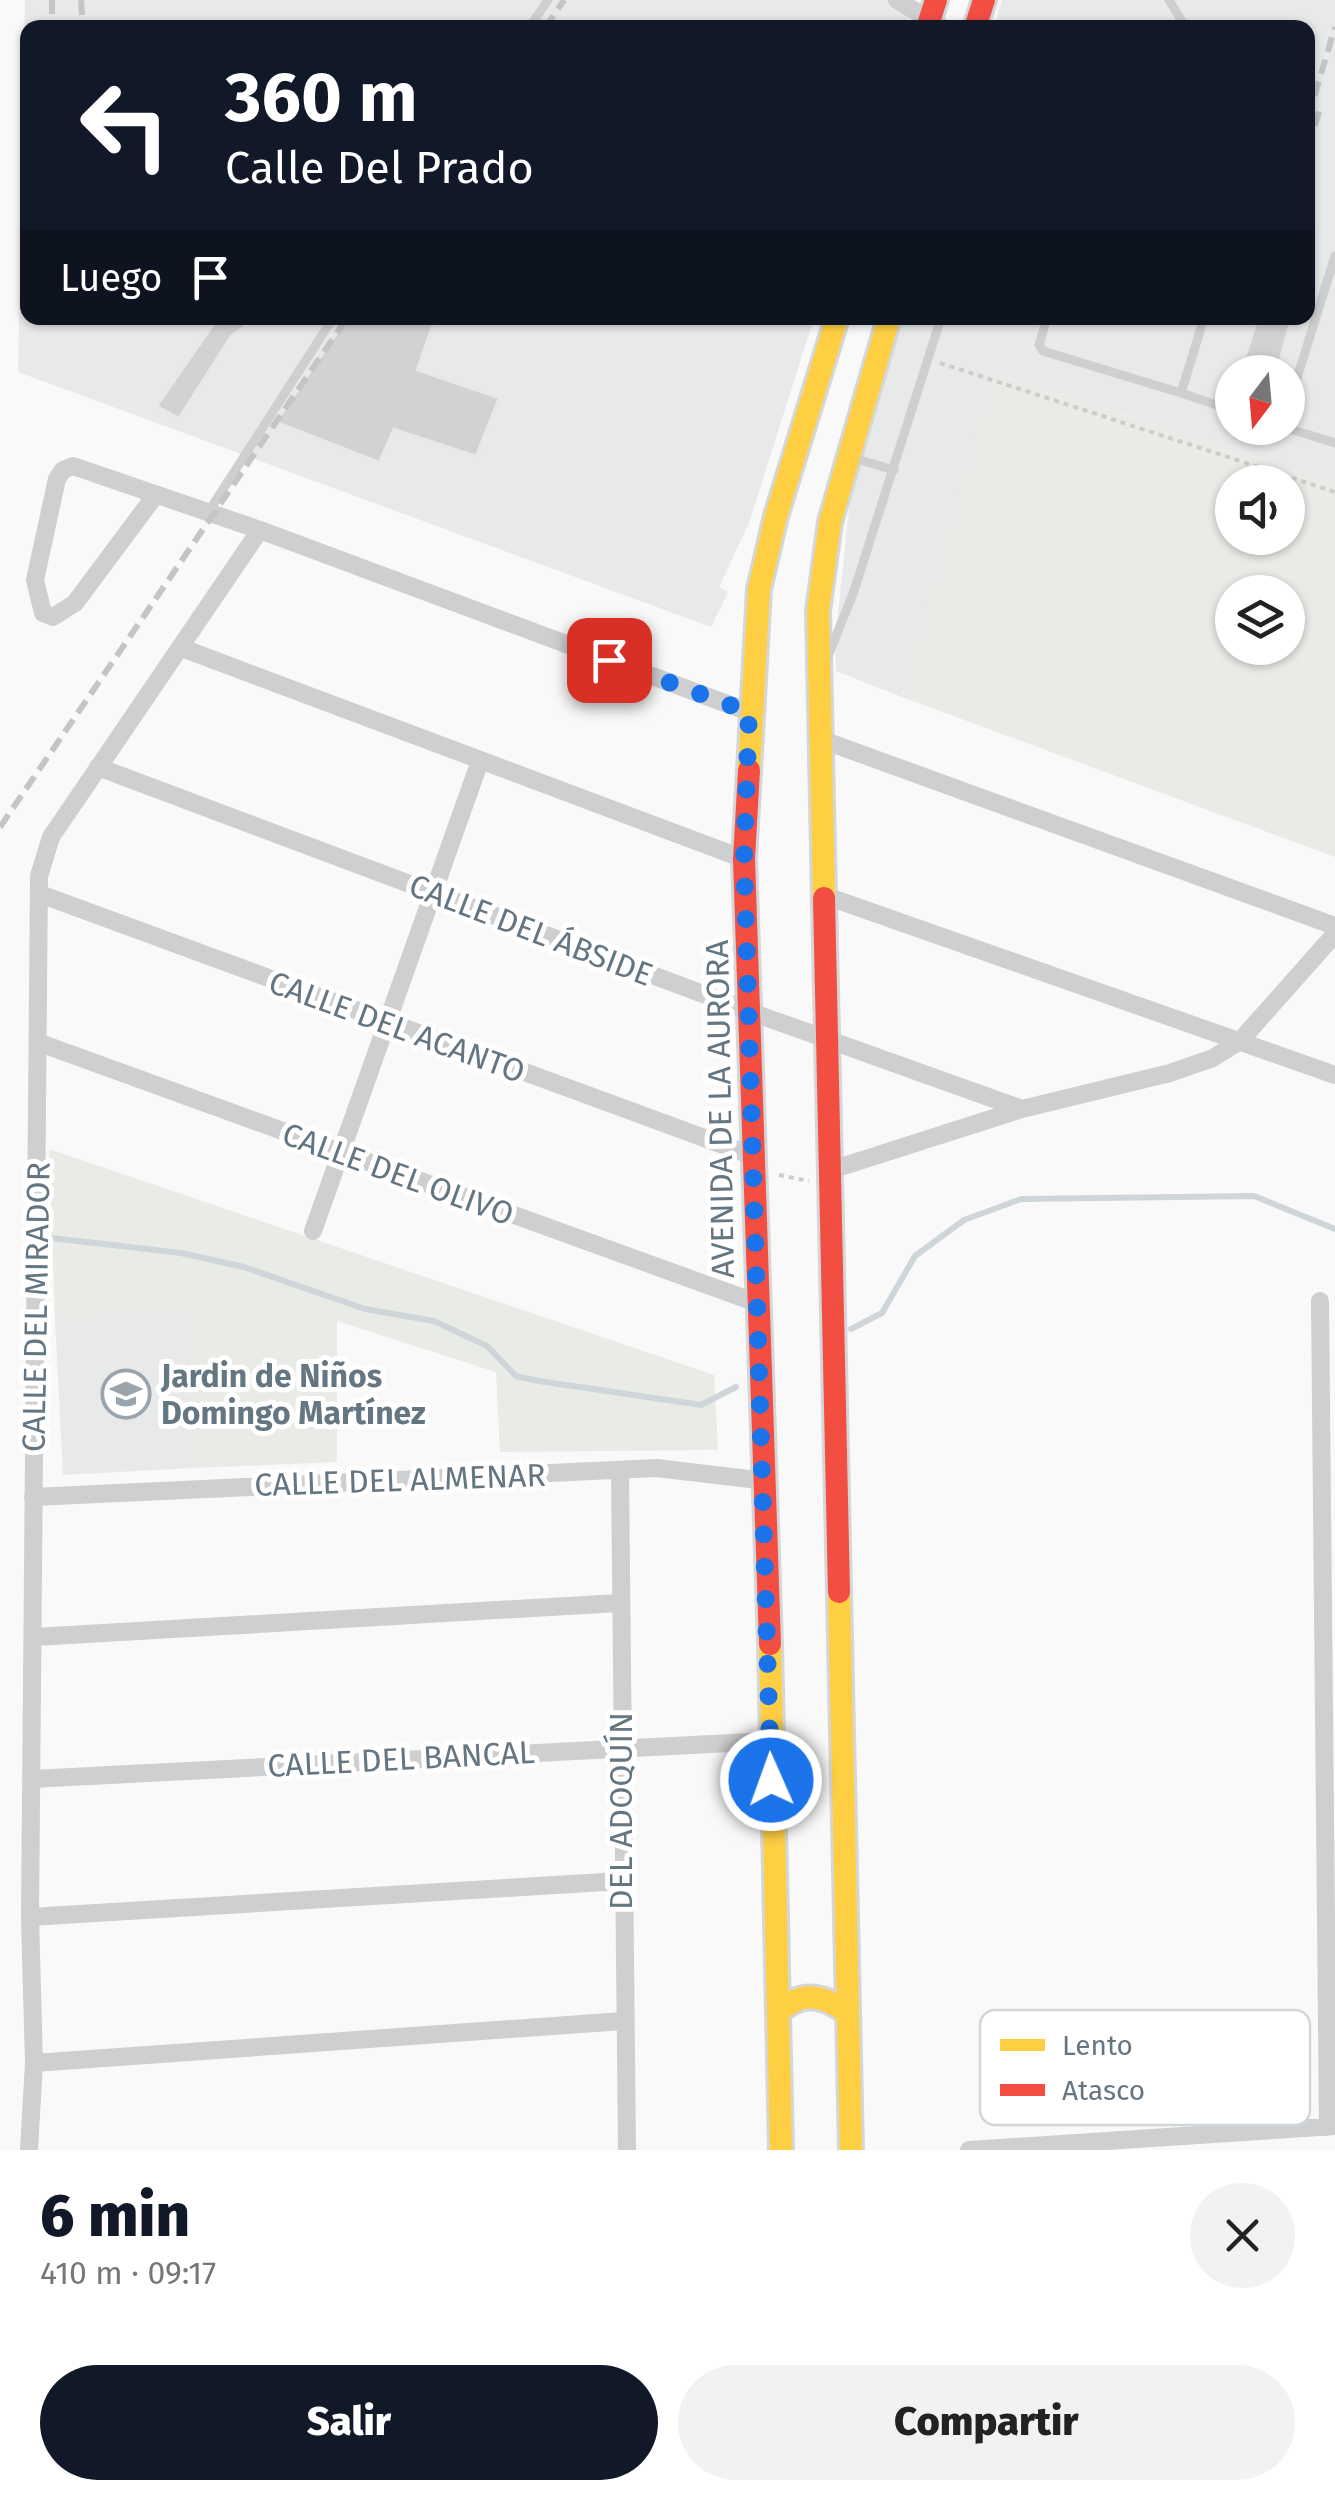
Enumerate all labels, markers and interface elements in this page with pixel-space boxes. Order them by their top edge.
text: 360 m [225,56,418,140]
icon: left [60,60,190,190]
text: Calle Del Prado [225,141,534,195]
icon: arrive [183,250,238,305]
text: Luego [60,255,163,301]
north arrow [1215,355,1305,445]
map controls [1215,355,1305,665]
button: sound [1215,465,1305,555]
button: layers [1215,575,1305,665]
pin [567,618,652,703]
icon: arrive [582,633,637,688]
street label: CALLE DEL ÁBSIDE [404,866,658,994]
street label: AVENIDA DE LA AURORA [698,939,742,1278]
street label: CALLE DEL ACANTO [264,963,530,1091]
street label: CALLE DEL OLIVO [277,1115,519,1233]
street label: CALLE DEL MIRADOR [14,1162,58,1452]
place label: Jardin de Niños Domingo Martínez [160,1357,426,1432]
school or university icon: Jardin de Niños Domingo Martínez [100,1368,152,1420]
street label: CALLE DEL ALMENAR [254,1456,546,1504]
street label: DEL ADOQUÍN [602,1712,640,1910]
position arrow [719,1728,823,1832]
street label: CALLE DEL BANCAL [266,1733,536,1785]
legend [980,2010,1310,2125]
text: Lento [1062,2029,1133,2062]
text: Atasco [1062,2074,1145,2107]
text: 6 min [40,2180,190,2252]
button: close [1190,2183,1295,2288]
text: 410 m · 09:17 [40,2254,216,2292]
button: Salir [40,2365,658,2480]
button: Compartir [678,2365,1295,2480]

